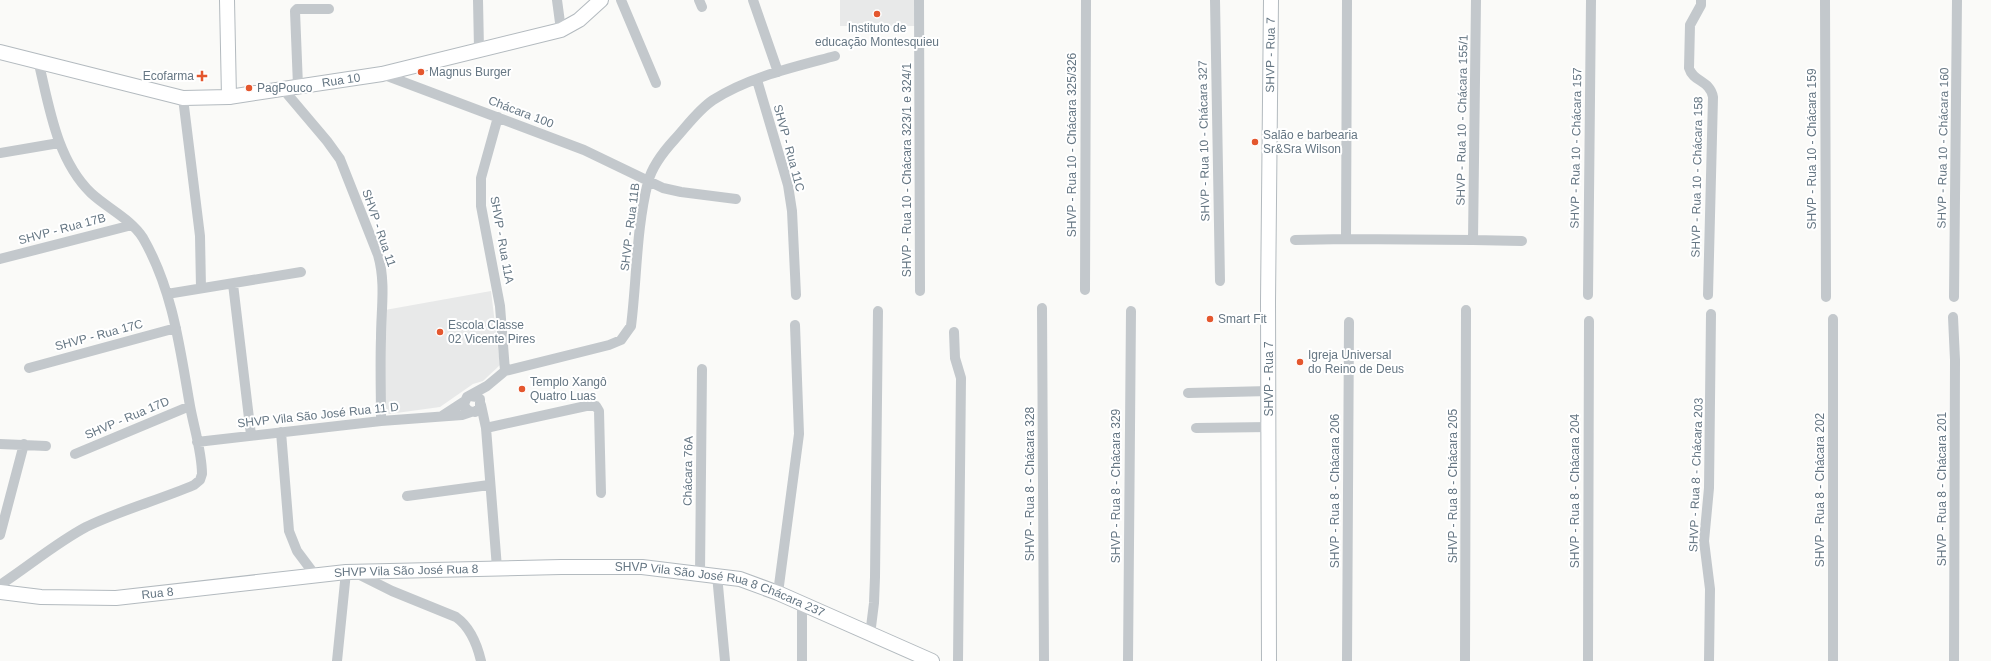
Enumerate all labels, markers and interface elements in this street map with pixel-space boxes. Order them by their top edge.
marker: Instituto de educação Montesquieu [872,9,882,19]
street label: SHVP - Rua 7 [1263,17,1278,93]
place label: Instituto de educação Montesquieu [815,21,939,49]
street label: SHVP - Rua 10 - Chácara 155/1 [1454,34,1470,206]
street label: SHVP - Rua 10 - Chácara 325/326 [1065,52,1079,237]
street label: SHVP - Rua 10 - Chácara 327 [1196,60,1212,222]
street label: SHVP - Rua 10 - Chácara 323/1 e 324/1 [900,62,914,277]
place label: Magnus Burger [429,65,511,79]
marker: Magnus Burger [416,67,426,77]
street label: SHVP - Rua 10 - Chácara 157 [1568,67,1584,229]
street label: SHVP - Rua 10 - Chácara 160 [1935,67,1951,229]
street label: SHVP - Rua 10 - Chácara 159 [1805,68,1819,230]
place label: Ecofarma [143,69,194,83]
street label: Rua 10 [321,70,362,90]
marker: Ecofarma [197,71,207,81]
place label: PagPouco [257,81,313,95]
marker: PagPouco [244,83,254,93]
street label: Chácara 100 [486,93,556,131]
street label: SHVP - Rua 10 - Chácara 158 [1689,96,1705,258]
street label: SHVP - Rua 11C [771,103,807,193]
place label: Salão e barbearia Sr&Sra Wilson [1263,128,1358,156]
marker: Salão e barbearia Sr&Sra Wilson [1250,137,1260,147]
street label: SHVP - Rua 11B [618,182,642,272]
street label: SHVP - Rua 11 [359,187,399,269]
street label: SHVP - Rua 11A [487,195,517,285]
street label: SHVP - Rua 17B [17,211,107,247]
place label: Smart Fit [1218,312,1267,326]
marker: Smart Fit [1205,314,1215,324]
street label: SHVP - Rua 17C [53,316,145,353]
place label: Escola Classe 02 Vicente Pires [448,318,535,346]
marker: Escola Classe 02 Vicente Pires [435,327,445,337]
street label: SHVP - Rua 7 [1262,341,1276,417]
place label: Igreja Universal do Reino de Deus [1308,348,1404,376]
marker: Igreja Universal do Reino de Deus [1295,357,1305,367]
place label: Templo Xangô Quatro Luas [530,375,607,403]
marker: Templo Xangô Quatro Luas [517,384,527,394]
street label: SHVP - Rua 17D [83,394,172,442]
street label: SHVP - Rua 8 - Chácara 203 [1686,397,1706,552]
street label: SHVP Vila São José Rua 11 D [237,400,400,430]
street label: SHVP - Rua 8 - Chácara 328 [1023,406,1037,561]
street label: SHVP - Rua 8 - Chácara 329 [1109,408,1123,563]
street label: SHVP - Rua 8 - Chácara 205 [1446,408,1460,563]
street label: SHVP - Rua 8 - Chácara 201 [1935,411,1949,566]
street label: SHVP - Rua 8 - Chácara 202 [1813,412,1827,567]
street label: SHVP - Rua 8 - Chácara 206 [1328,413,1342,568]
street label: SHVP - Rua 8 - Chácara 204 [1568,413,1582,568]
street label: Chácara 76A [680,436,696,506]
street label: SHVP Vila São José Rua 8 Chácara 237 [615,560,827,620]
street label: SHVP Vila São José Rua 8 [333,562,479,580]
street label: Rua 8 [141,585,174,602]

